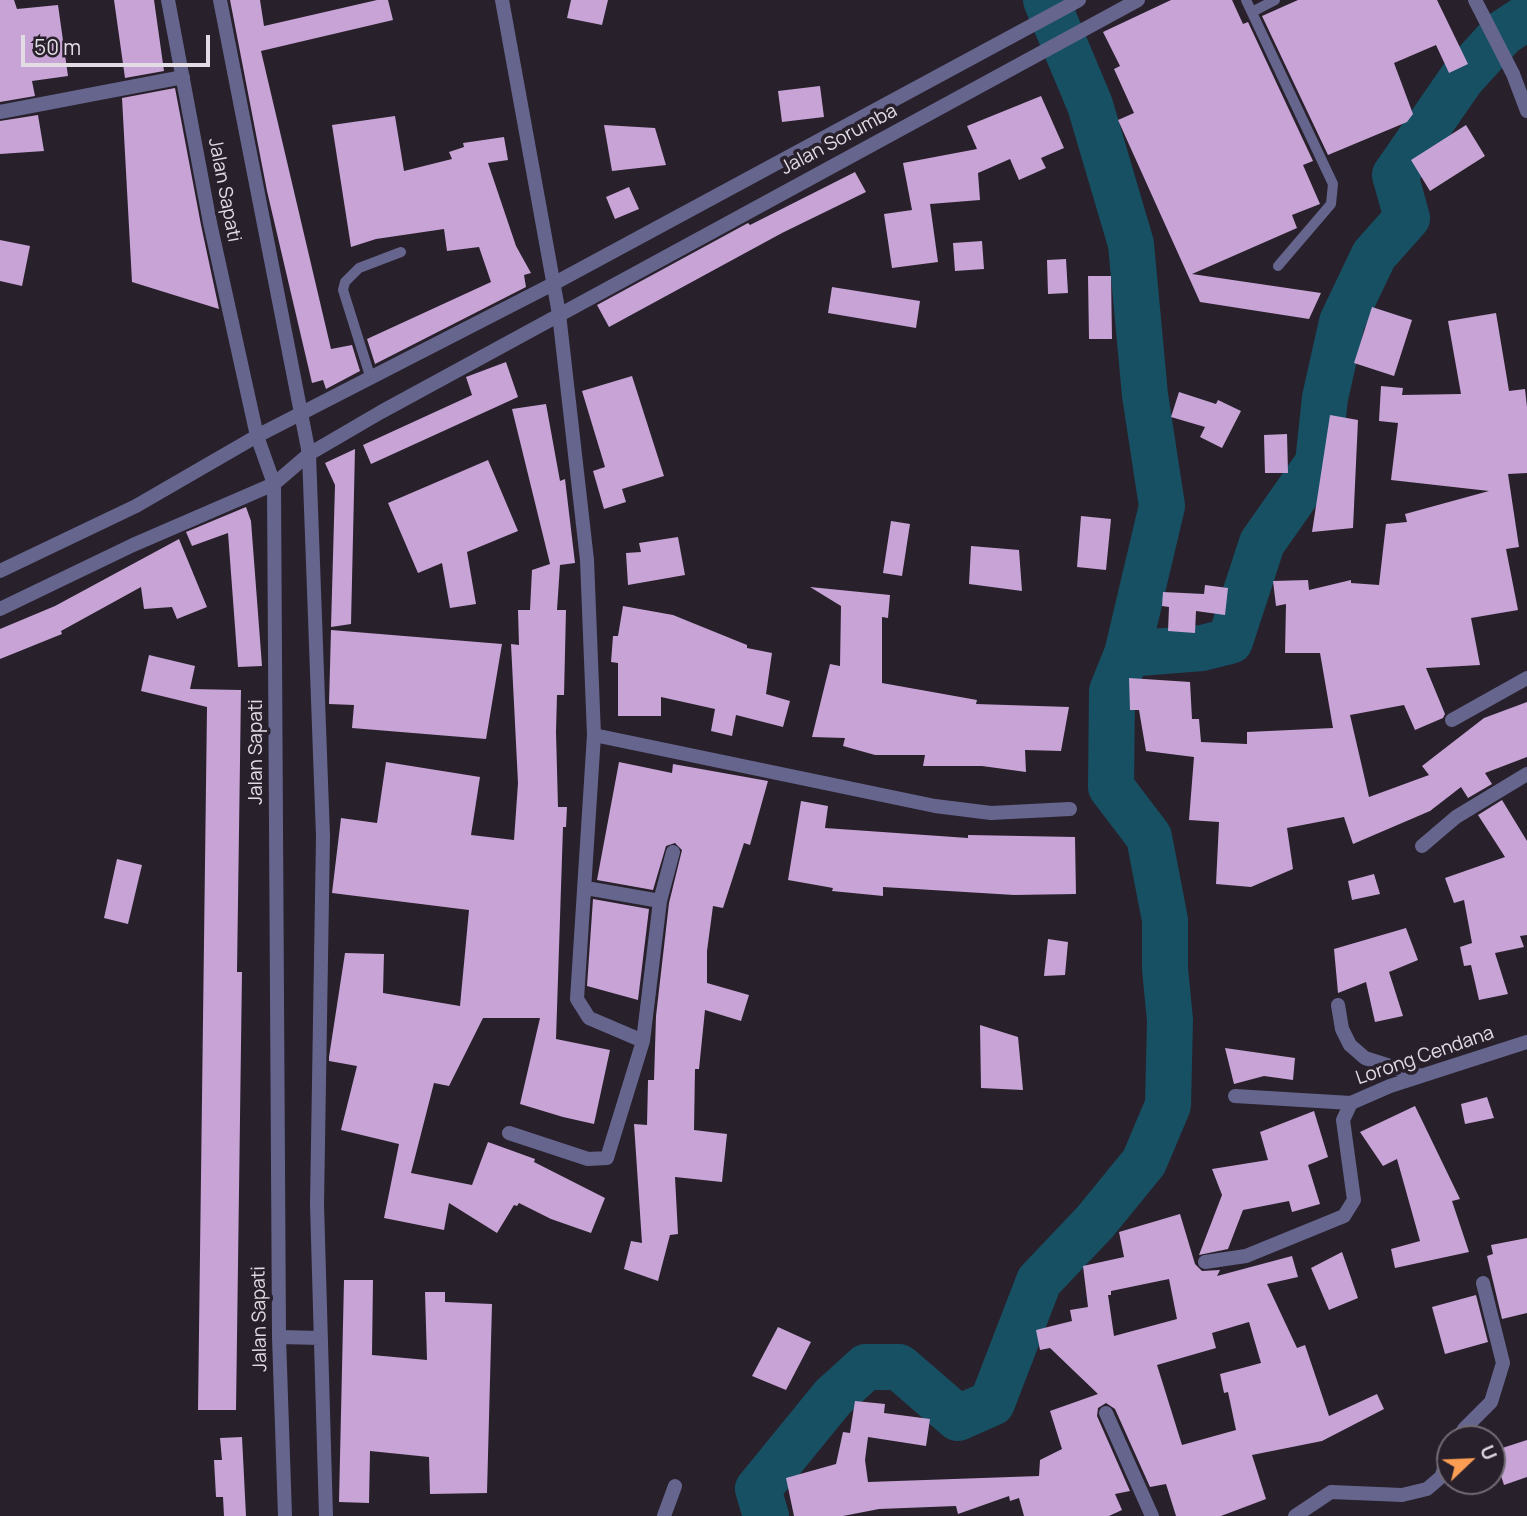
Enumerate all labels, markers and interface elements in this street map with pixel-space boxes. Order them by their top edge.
scale bar [24,21,214,65]
text: 50 m [34,33,81,61]
street label: Jalan Sorumba [777,100,901,180]
street label: Jalan Sapati [203,136,245,244]
street label: Jalan Sapati [246,699,268,805]
street label: Lorong Cendana [1353,1022,1497,1090]
street label: Jalan Sapati [248,1266,272,1372]
north arrow [1436,1425,1506,1495]
text: U [1474,1441,1503,1464]

